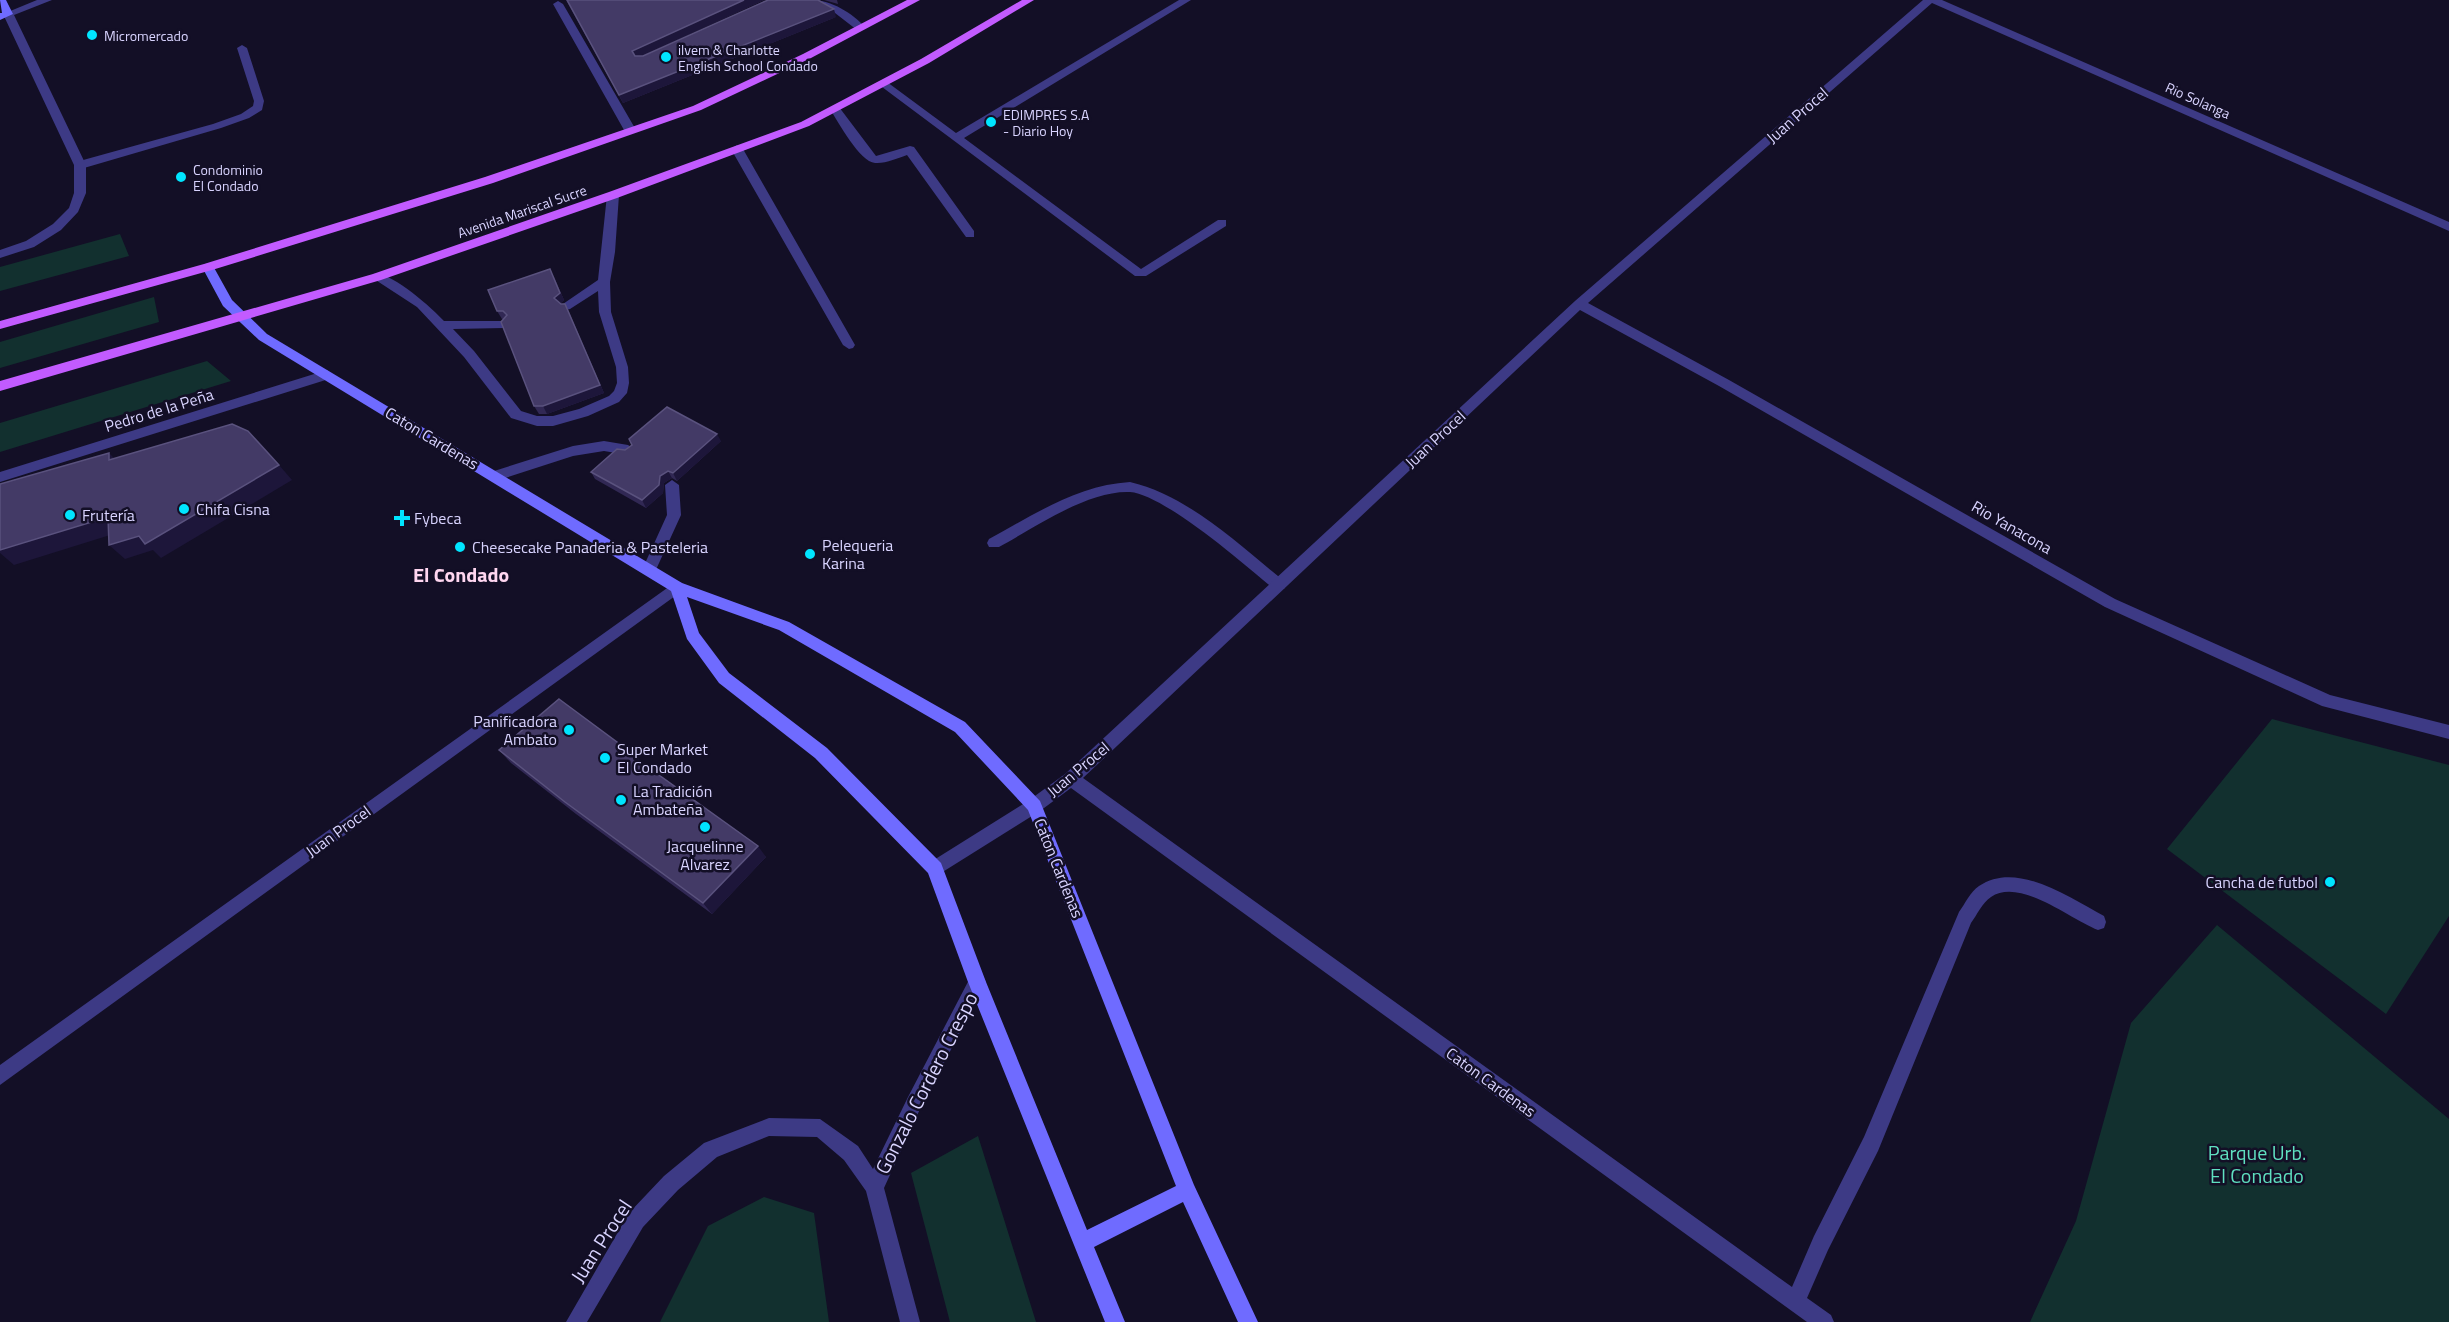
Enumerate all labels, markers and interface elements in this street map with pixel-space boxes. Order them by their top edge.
place label: Micromercado [104,25,188,46]
marker: Micromercado [85,28,99,42]
place label: ilvem & Charlotte English School Condado [678,39,818,76]
marker: ilvem & Charlotte English School Condado [659,50,673,64]
street label: Rio Solanga [2162,76,2234,124]
street label: Juan Procel [1761,81,1833,149]
place label: EDIMPRES S.A - Diario Hoy [1003,104,1090,141]
marker: EDIMPRES S.A - Diario Hoy [984,115,998,129]
place label: Condominio El Condado [193,159,263,196]
marker: Condominio El Condado [174,170,188,184]
street label: Avenida Mariscal Sucre [455,179,589,243]
street label: Pedro de la Peña [102,382,216,438]
street label: Caton Cardenas [381,401,483,475]
street label: Juan Procel [1399,405,1471,473]
street label: Rio Yanacona [1967,494,2057,560]
place label: Chifa Cisna [196,497,270,521]
marker: Chifa Cisna [177,502,191,516]
place label: Frutería [82,503,135,527]
place label: Fybeca [414,506,461,530]
marker: Frutería [63,508,77,522]
marker: Fybeca [395,511,409,525]
place label: Pelequeria Karina [822,533,893,575]
place label: Cheesecake Panaderia & Pasteleria [472,535,708,559]
marker: Cheesecake Panaderia & Pasteleria [453,540,467,554]
marker: Pelequeria Karina [803,547,817,561]
district label: El Condado [413,559,509,590]
place label: Panificadora Ambato [473,709,557,751]
marker: Panificadora Ambato [562,723,576,737]
street label: Juan Procel [1041,736,1115,802]
place label: Super Market El Condado [617,737,708,779]
marker: Super Market El Condado [598,751,612,765]
place label: La Tradición Ambateña [633,779,712,821]
marker: La Tradición Ambateña [614,793,628,807]
street label: Juan Procel [301,799,375,863]
street label: Caton Cardenas [1028,815,1090,921]
marker: Jacquelinne Alvarez [698,820,712,834]
place label: Jacquelinne Alvarez [667,834,744,876]
place label: Cancha de futbol [2206,870,2318,894]
marker: Cancha de futbol [2323,875,2337,889]
street label: Gonzalo Cordero Crespo [867,987,985,1179]
street label: Caton Cardenas [1441,1041,1541,1123]
park label: Parque Urb. El Condado [2208,1137,2306,1191]
street label: Juan Procel [562,1193,640,1289]

